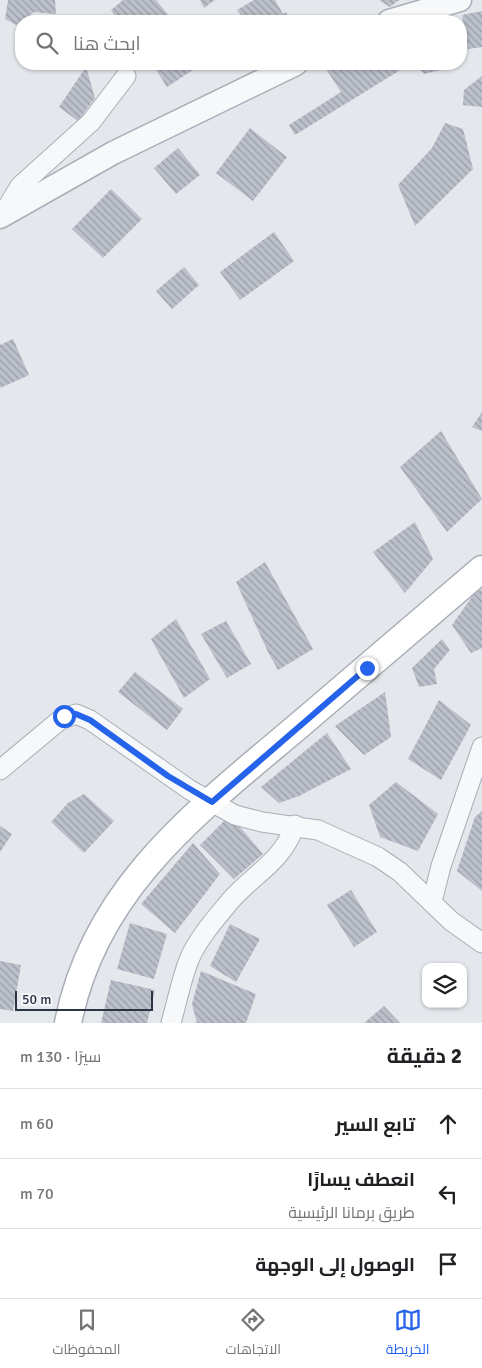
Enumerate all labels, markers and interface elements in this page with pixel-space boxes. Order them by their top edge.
search box [15,15,467,70]
icon: search [33,29,61,57]
text: ابحث هنا [73,32,141,56]
route end [356,657,379,680]
route start [53,705,76,728]
map controls [422,963,467,1008]
button: layers [422,963,467,1008]
scale bar [15,988,152,1011]
text: 50 m [22,991,51,1008]
text: 2 دقيقة [387,1043,462,1069]
text: سيرًا · 130 m [20,1047,101,1067]
icon: ahead [434,1110,462,1138]
text: تابع السير [335,1113,415,1137]
text: 60 m [20,1114,54,1134]
text: انعطف يسارًا [307,1168,415,1192]
icon: left [434,1180,462,1208]
text: 70 m [20,1184,54,1204]
text: طريق برمانا الرئيسية [288,1203,415,1223]
icon: arrive [434,1250,462,1278]
text: الوصول إلى الوجهة [255,1253,415,1277]
tab: المحفوظات [52,1306,121,1362]
tab: الاتجاهات [226,1306,281,1362]
tab: الخريطة [386,1306,430,1362]

